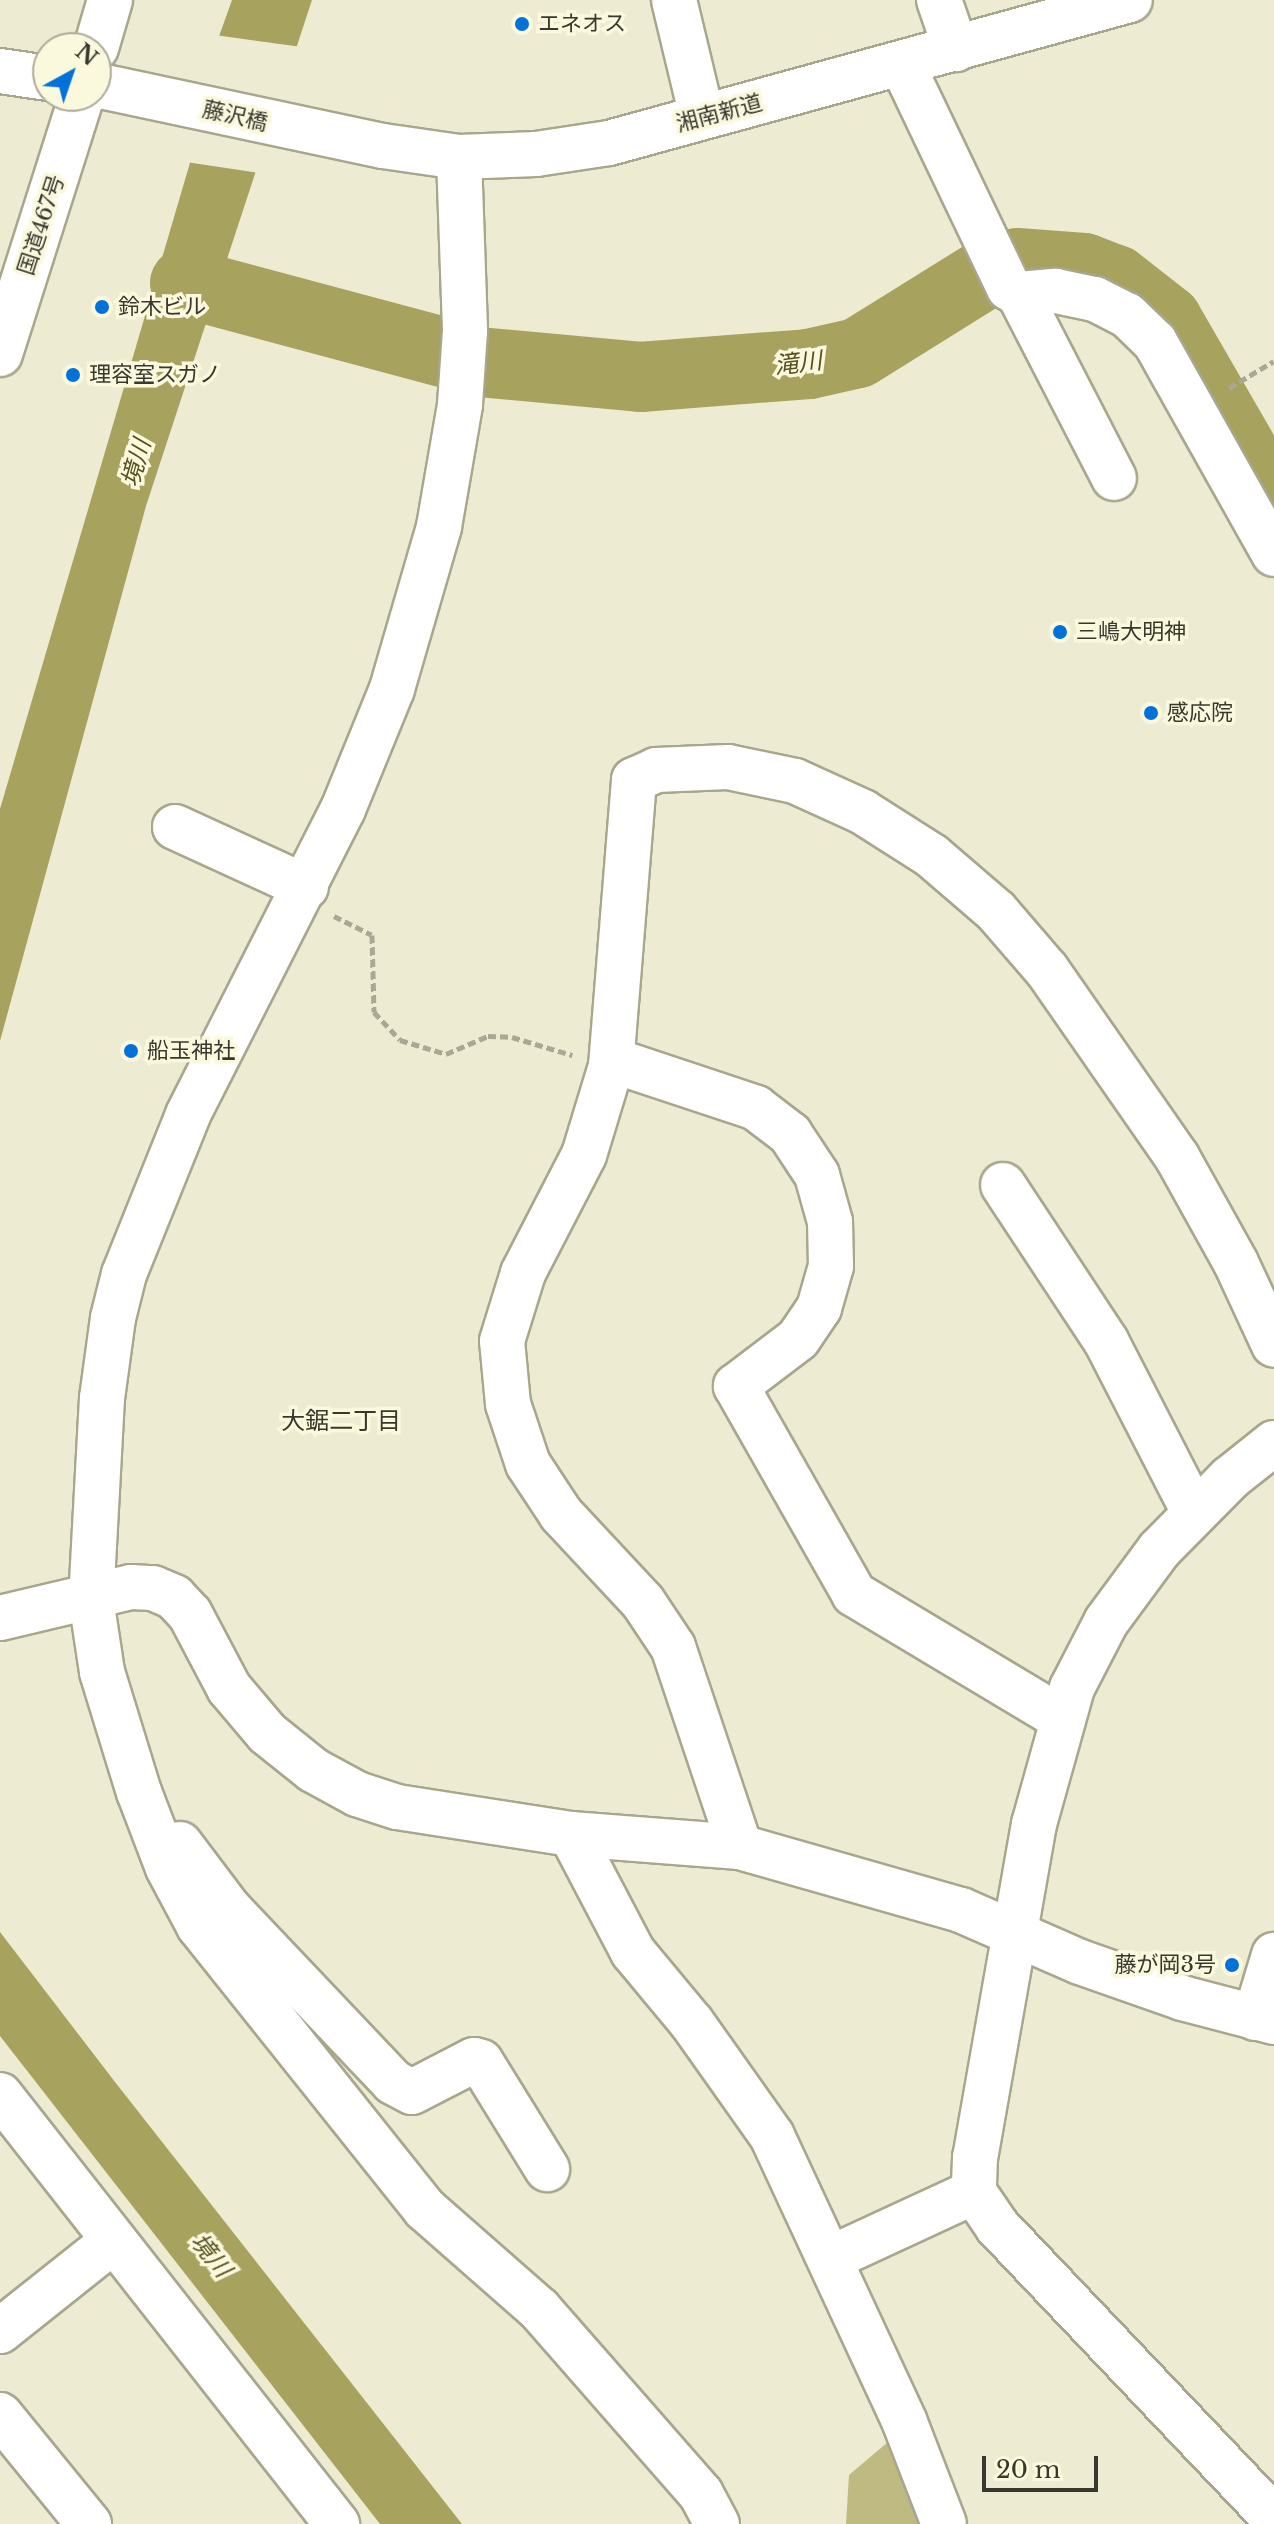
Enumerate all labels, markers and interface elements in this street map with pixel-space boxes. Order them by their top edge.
place label: エネオス [538,11,626,37]
marker: エネオス [513,15,531,33]
north arrow [32,32,112,112]
text: N [70,38,103,72]
street label: 湘南新道 [673,89,765,137]
street label: 藤沢橋 [200,96,270,136]
street label: 国道467号 [12,171,70,279]
place label: 鈴木ビル [118,294,206,320]
marker: 鈴木ビル [93,298,111,316]
water label: 滝川 [772,346,824,380]
place label: 理容室スガノ [89,362,221,388]
marker: 理容室スガノ [64,366,82,384]
water label: 境川 [116,436,156,490]
place label: 三嶋大明神 [1076,619,1186,645]
marker: 三嶋大明神 [1051,623,1069,641]
place label: 感応院 [1167,700,1233,726]
marker: 感応院 [1142,704,1160,722]
place label: 船玉神社 [147,1038,235,1064]
marker: 船玉神社 [122,1042,140,1060]
district label: 大鋸二丁目 [281,1407,401,1435]
place label: 藤が岡3号 [1114,1952,1216,1978]
marker: 藤が岡3号 [1223,1956,1241,1974]
water label: 境川 [185,2227,237,2283]
scale bar [986,2440,1102,2490]
text: 20 m [996,2455,1061,2484]

